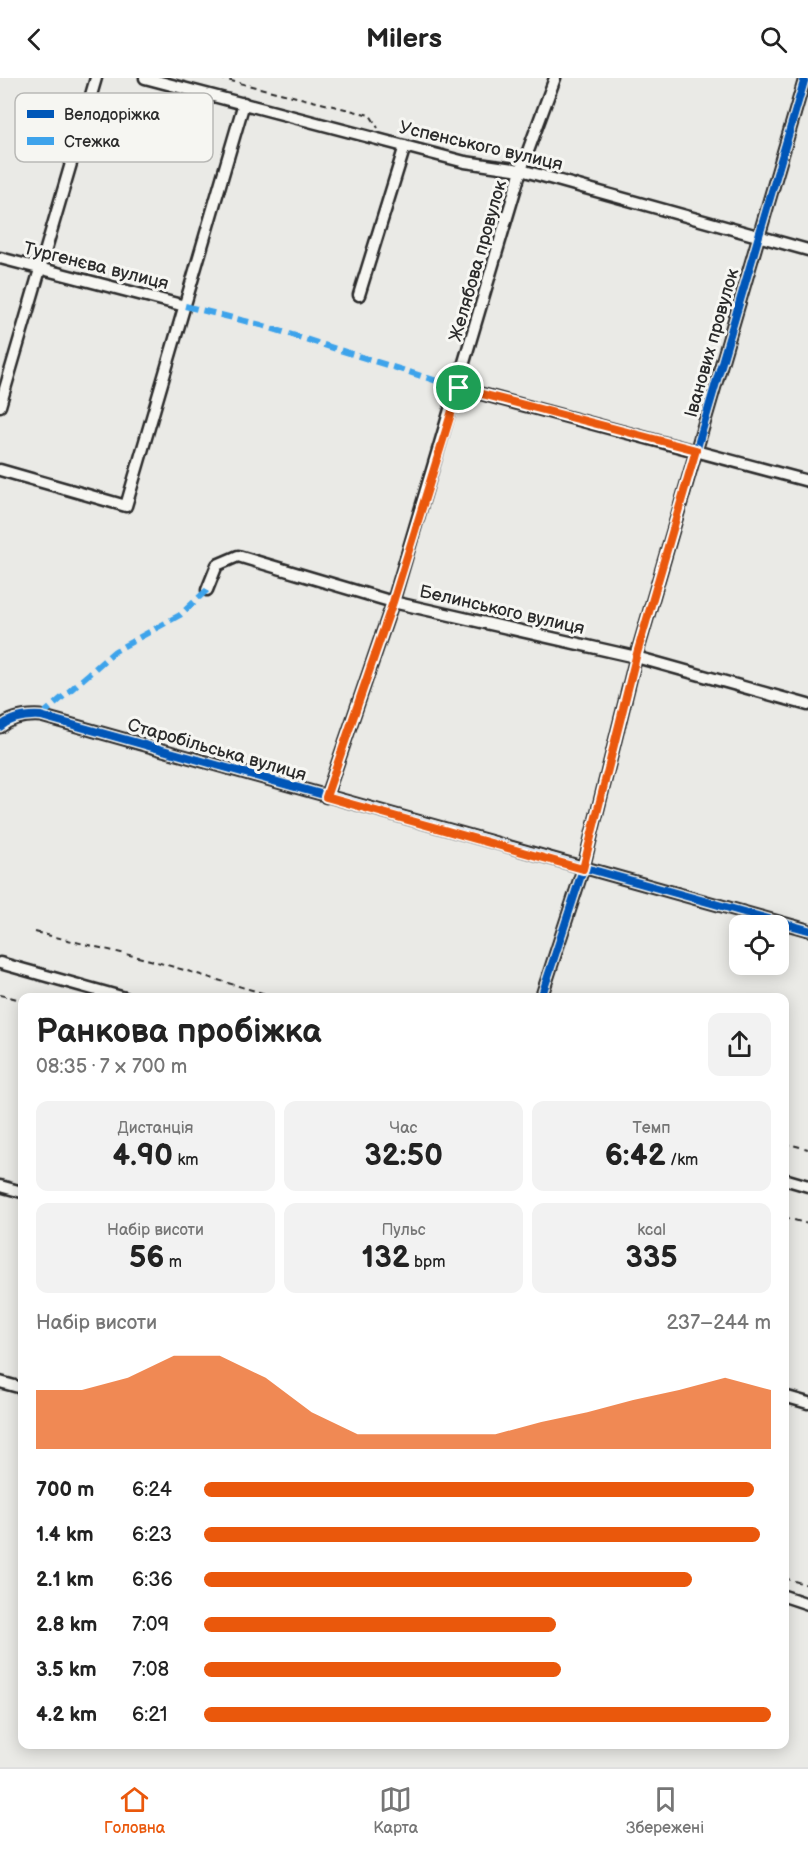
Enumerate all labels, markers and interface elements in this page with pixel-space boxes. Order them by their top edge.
icon: back [18,23,51,56]
text: Milers [366,23,442,55]
icon: search [757,23,790,56]
legend [15,93,213,162]
text: Велодоріжка [64,106,160,125]
street label: Успенського вулиця [397,117,565,175]
text: Стежка [64,133,121,152]
street label: Желябова провулок [445,177,511,344]
street label: Тургенєва вулиця [21,238,171,294]
street label: Іванових провулок [681,266,743,420]
pin [433,362,484,413]
icon: arrive [442,371,475,404]
street label: Белинського вулиця [417,581,587,639]
street label: Старобільська вулиця [125,714,309,786]
map controls [729,915,789,975]
button: locate [729,915,789,975]
text: Ранкова пробіжка [36,1012,321,1052]
button: share [708,1013,771,1076]
text: 08:35 · 7 × 700 m [36,1055,187,1079]
text: Дистанція [118,1119,193,1138]
text: Час [390,1119,417,1138]
text: Темп [632,1119,671,1138]
text: 4.90 [113,1138,173,1174]
text: 32:50 [364,1138,443,1174]
text: 6:42 [605,1138,666,1174]
text: km [173,1151,198,1170]
text: /km [666,1151,698,1170]
text: Набір висоти [107,1221,204,1240]
text: Пульс [381,1221,426,1240]
text: kcal [637,1221,666,1240]
text: 56 [129,1240,164,1276]
text: 132 [362,1240,410,1276]
text: 335 [625,1240,678,1276]
text: m [164,1253,182,1272]
text: bpm [410,1253,445,1272]
text: Набір висоти [36,1311,157,1335]
text: 237–244 m [666,1311,771,1335]
text: 700 m [36,1478,94,1502]
text: 6:24 [132,1478,172,1502]
text: 1.4 km [36,1523,94,1547]
text: 6:23 [132,1523,172,1547]
text: 2.1 km [36,1568,94,1592]
text: 6:36 [132,1568,173,1592]
text: 2.8 km [36,1613,97,1637]
text: 7:09 [132,1613,169,1637]
text: 3.5 km [36,1658,97,1682]
text: 7:08 [132,1658,169,1682]
text: 4.2 km [36,1703,97,1727]
text: 6:21 [132,1703,168,1727]
tab: Головна [104,1783,165,1838]
tab: Карта [373,1783,418,1838]
tab: Збережені [626,1783,704,1838]

